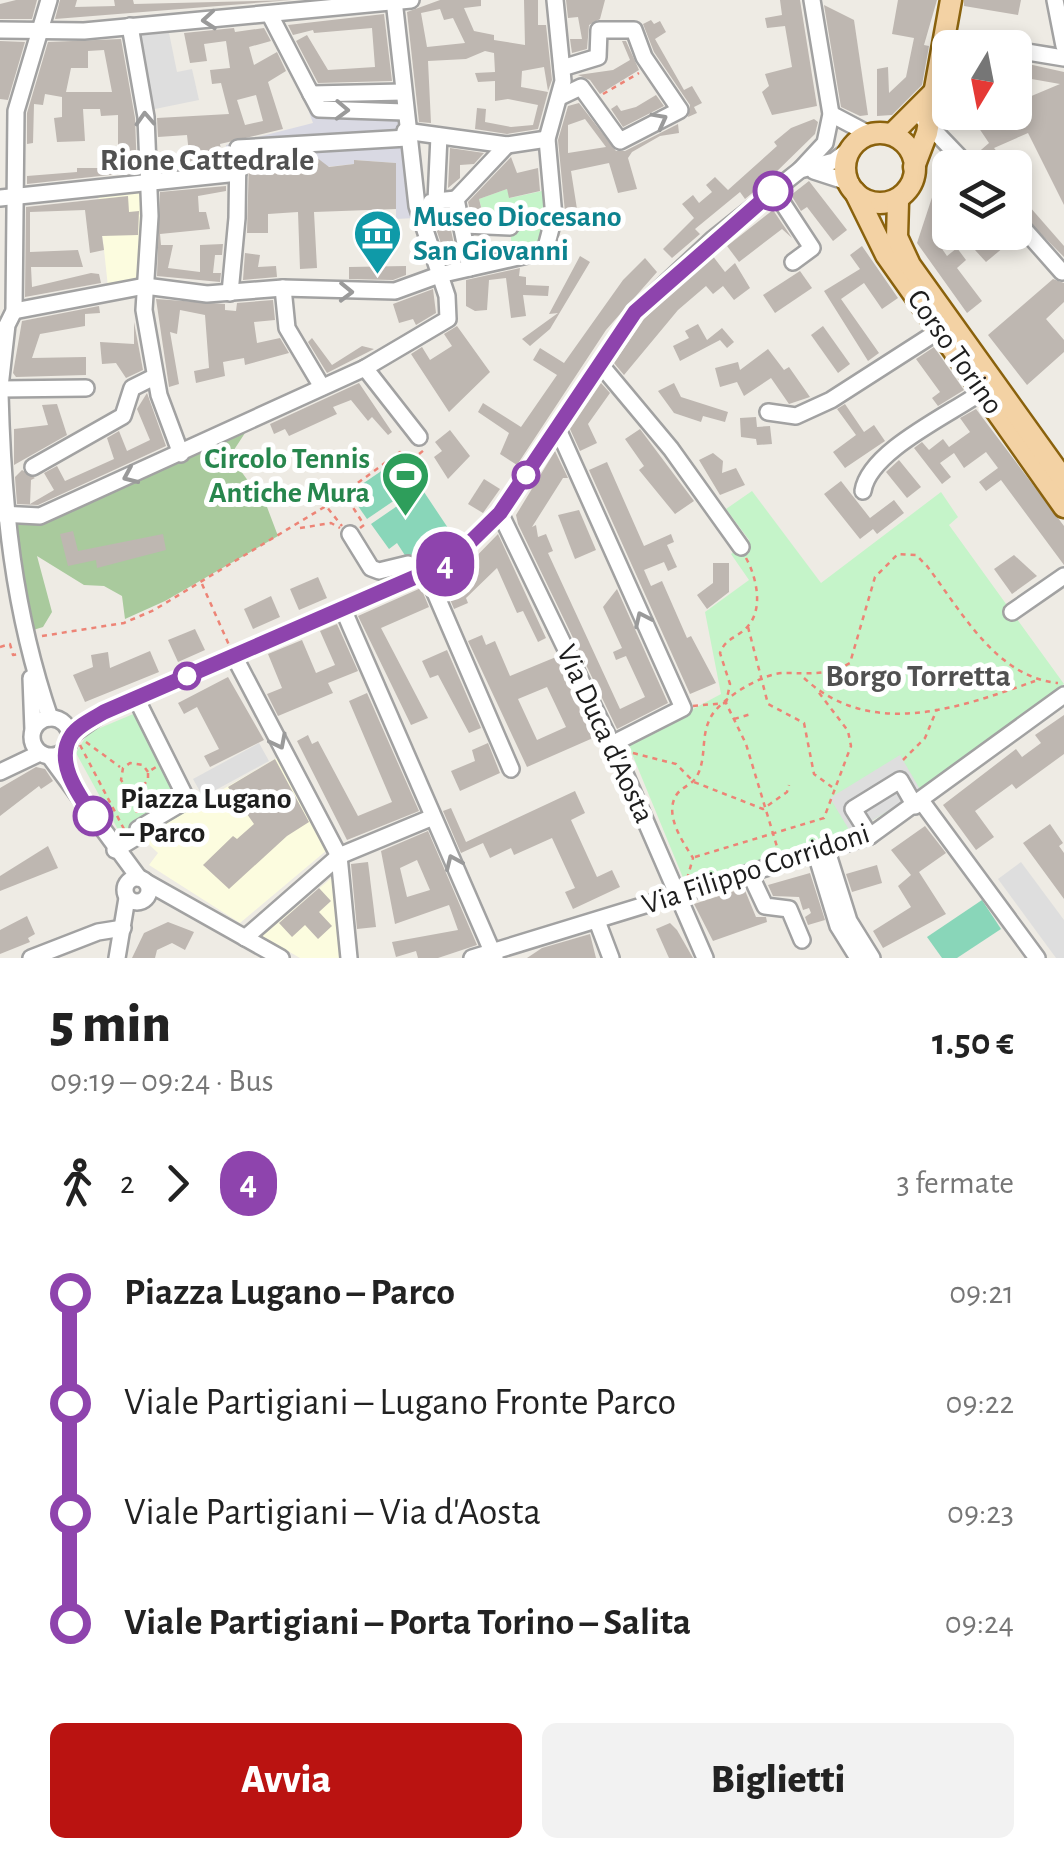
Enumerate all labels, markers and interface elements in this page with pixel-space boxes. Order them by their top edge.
one-way arrow [201,9,217,30]
north arrow [932,30,1032,130]
map controls [932,30,1032,250]
one-way arrow [334,100,350,121]
one-way arrow [135,110,156,126]
one-way arrow [649,113,667,132]
district label: Rione Cattedrale [100,144,314,176]
button: layers [932,150,1032,250]
unlabelled marker [754,172,792,210]
place label: Museo Diocesano San Giovanni [413,202,622,266]
museum icon: Museo Diocesano San Giovanni [352,208,404,276]
one-way arrow [340,281,355,303]
street label: Corso Torino [901,284,1009,420]
place label: Circolo Tennis Antiche Mura [204,444,370,508]
sports icon: Circolo Tennis Antiche Mura [379,450,431,518]
unlabelled marker [513,462,539,488]
one-way arrow [122,464,140,484]
line badge: 4 [412,532,478,596]
text: 4 [436,547,454,582]
one-way arrow [635,611,655,629]
street label: Via Duca d'Aosta [551,640,659,828]
district label: Borgo Torretta [825,660,1011,692]
unlabelled marker [174,663,200,689]
one-way arrow [267,732,287,750]
place label: Piazza Lugano – Parco [119,784,291,848]
marker: Piazza Lugano – Parco [74,797,112,835]
street label: Via Filippo Corridoni [639,818,873,920]
one-way arrow [445,854,465,872]
text: 5 min [50,997,171,1052]
text: 1.50 € [932,1024,1014,1062]
text: 09:19 – 09:24 · Bus [50,1065,274,1097]
icon: walk [50,1156,105,1211]
icon: forward [150,1156,205,1211]
text: 4 [240,1166,257,1201]
text: 2 [120,1167,135,1199]
text: 3 fermate [896,1167,1014,1199]
text: Piazza Lugano – Parco [124,1274,455,1312]
text: 09:21 [949,1277,1014,1309]
text: Viale Partigiani – Lugano Fronte Parco [124,1384,676,1422]
text: 09:22 [946,1387,1014,1419]
text: Viale Partigiani – Via d'Aosta [124,1494,541,1532]
text: 09:23 [947,1497,1014,1529]
text: Viale Partigiani – Porta Torino – Salita [124,1604,691,1642]
text: 09:24 [945,1607,1014,1639]
button: Avvia [50,1723,522,1838]
button: Biglietti [542,1723,1014,1838]

